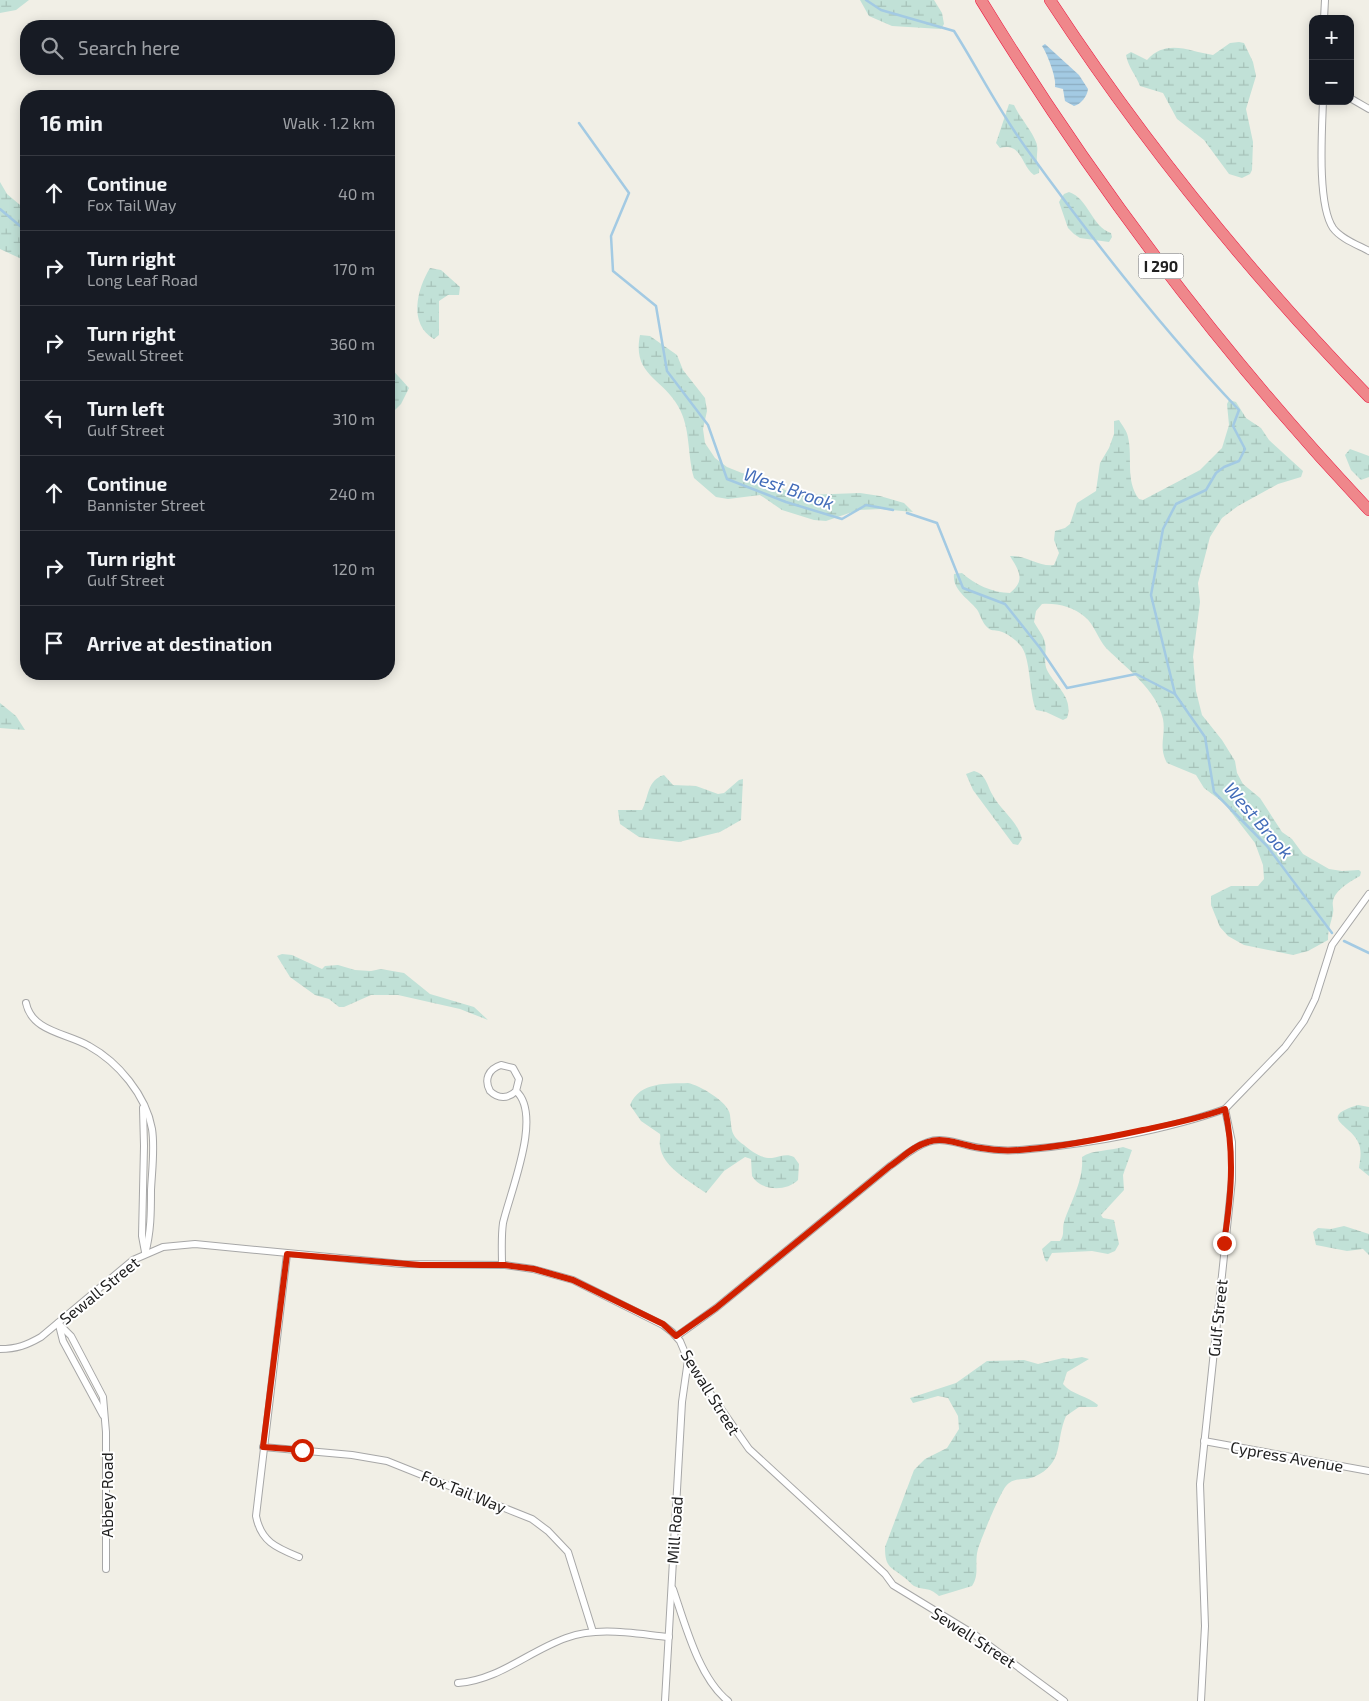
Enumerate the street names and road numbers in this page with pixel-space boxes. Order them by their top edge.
road number: I 290 [1138,254,1184,278]
street label: Sewall Street [55,1252,143,1328]
street label: Gulf Street [1203,1278,1231,1358]
street label: Sewall Street [677,1346,745,1438]
street label: Cypress Avenue [1229,1437,1345,1475]
street label: Abbey Road [97,1452,116,1538]
street label: Fox Tail Way [419,1465,509,1517]
street label: Mill Road [662,1496,686,1564]
street label: Sewell Street [928,1603,1020,1671]

